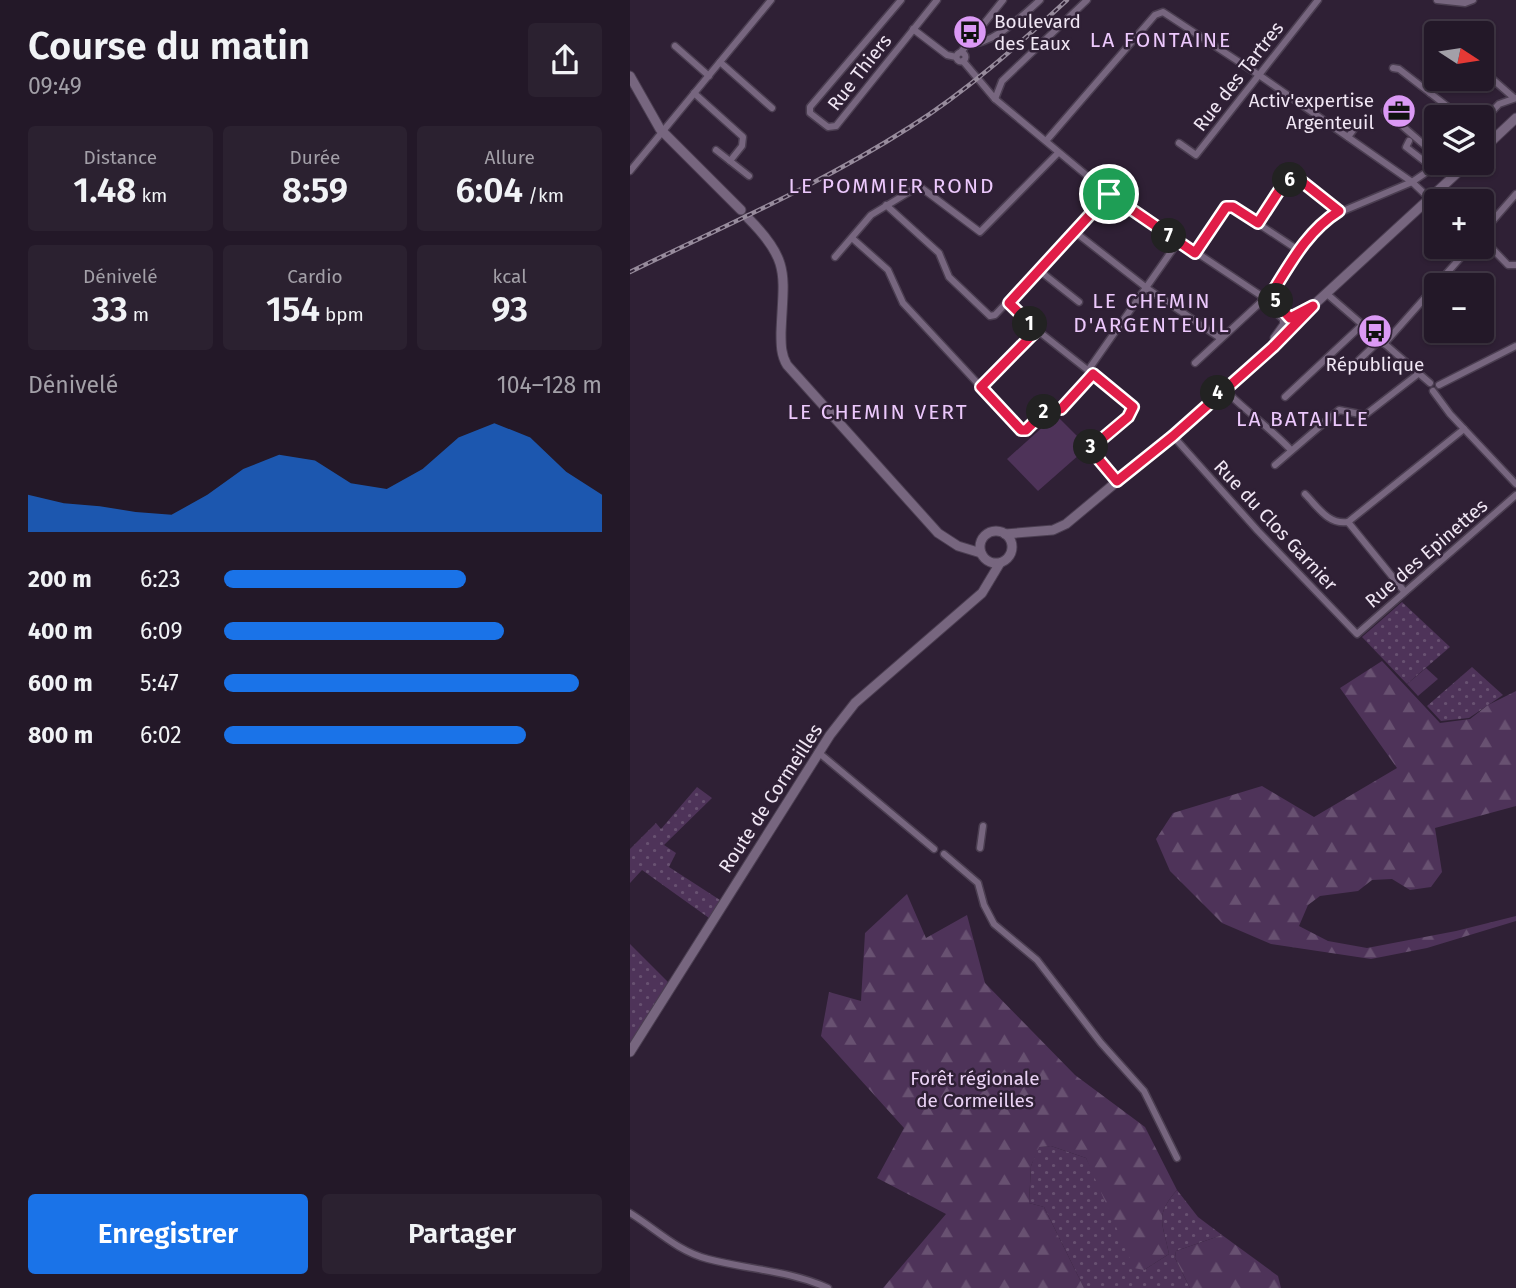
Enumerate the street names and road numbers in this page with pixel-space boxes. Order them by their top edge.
street label: Rue des Tartres [1188,17,1288,136]
street label: Rue Thiers [822,29,896,115]
street label: Rue du Clos Garnier [1209,455,1343,596]
street label: Rue des Epinettes [1361,494,1492,613]
street label: Route de Cormeilles [714,719,827,877]

